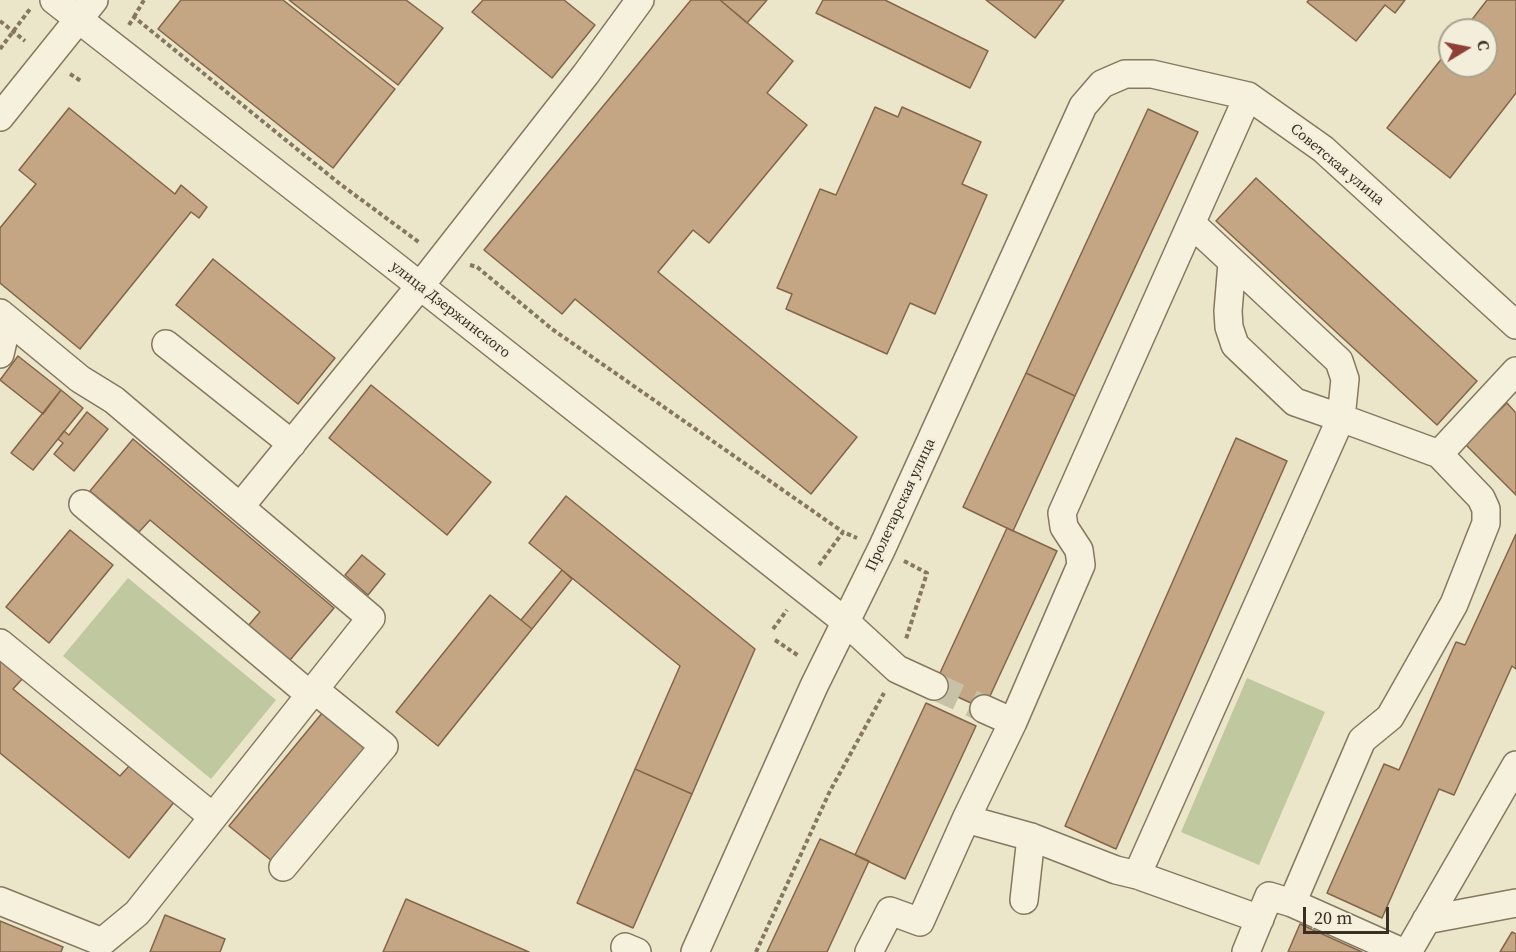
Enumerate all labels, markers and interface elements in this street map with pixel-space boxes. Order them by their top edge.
north arrow [1438,18,1498,78]
text: С [1472,38,1495,52]
street label: Советская улица [1286,120,1388,210]
street label: улица Дзержинского [386,258,514,362]
street label: Пролетарская улица [862,436,940,574]
scale bar [1306,895,1392,933]
text: 20 m [1314,905,1352,930]

